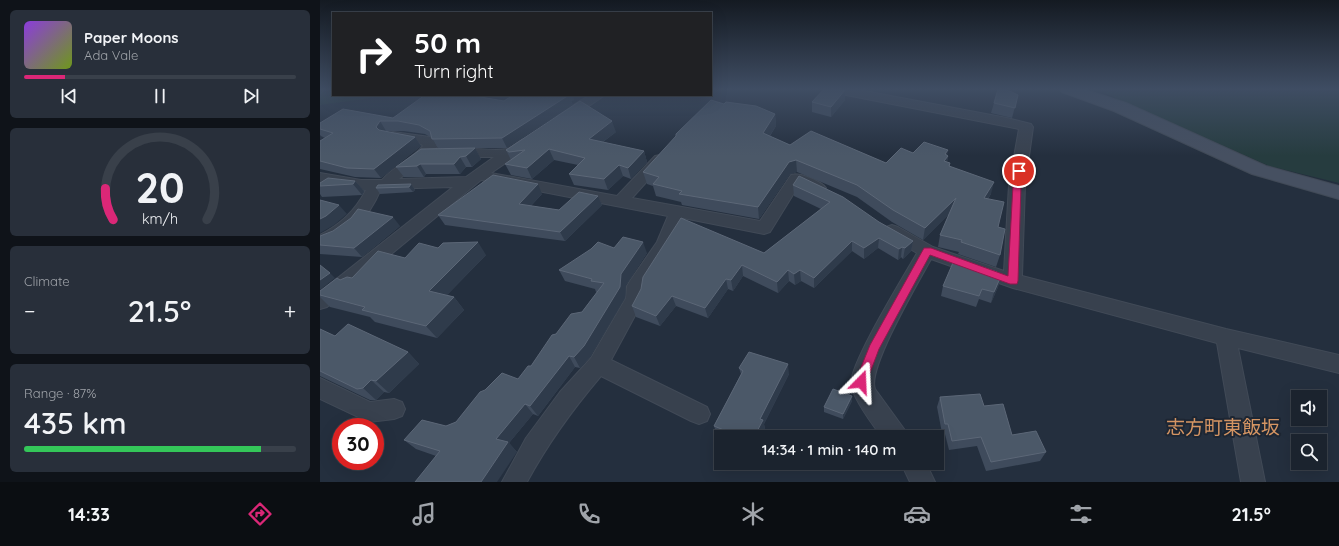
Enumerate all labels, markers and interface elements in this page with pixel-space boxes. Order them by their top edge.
text: 50 m [414,25,481,60]
text: Paper Moons [84,28,179,47]
icon: right [348,28,400,80]
text: Ada Vale [84,47,138,63]
text: Turn right [414,60,494,83]
icon: previous [58,85,80,107]
icon: pause [149,85,171,107]
icon: next [240,85,262,107]
pin [1002,154,1036,188]
icon: arrive [1008,160,1030,182]
text: 20 [135,161,185,213]
text: km/h [142,210,178,228]
text: Climate [24,273,70,289]
text: 21.5° [128,292,191,330]
text: − [24,297,35,325]
text: + [284,297,296,325]
position arrow [840,361,882,403]
text: Range · 87% [24,385,96,401]
map controls [1291,390,1327,470]
button: sound [1291,390,1327,426]
text: 435 km [24,404,127,442]
district label: 志方町東飯坂 [1166,415,1280,439]
speed limit sign: 30 [332,418,384,470]
button: search [1291,434,1327,470]
text: 14:34 · 1 min · 140 m [762,440,896,459]
icon: directions [246,500,274,528]
icon: music [410,500,438,528]
icon: phone [575,500,603,528]
icon: climate [739,500,767,528]
icon: car [903,500,931,528]
icon: filters [1067,500,1095,528]
text: 14:33 [68,503,110,526]
text: 21.5° [1232,503,1271,526]

